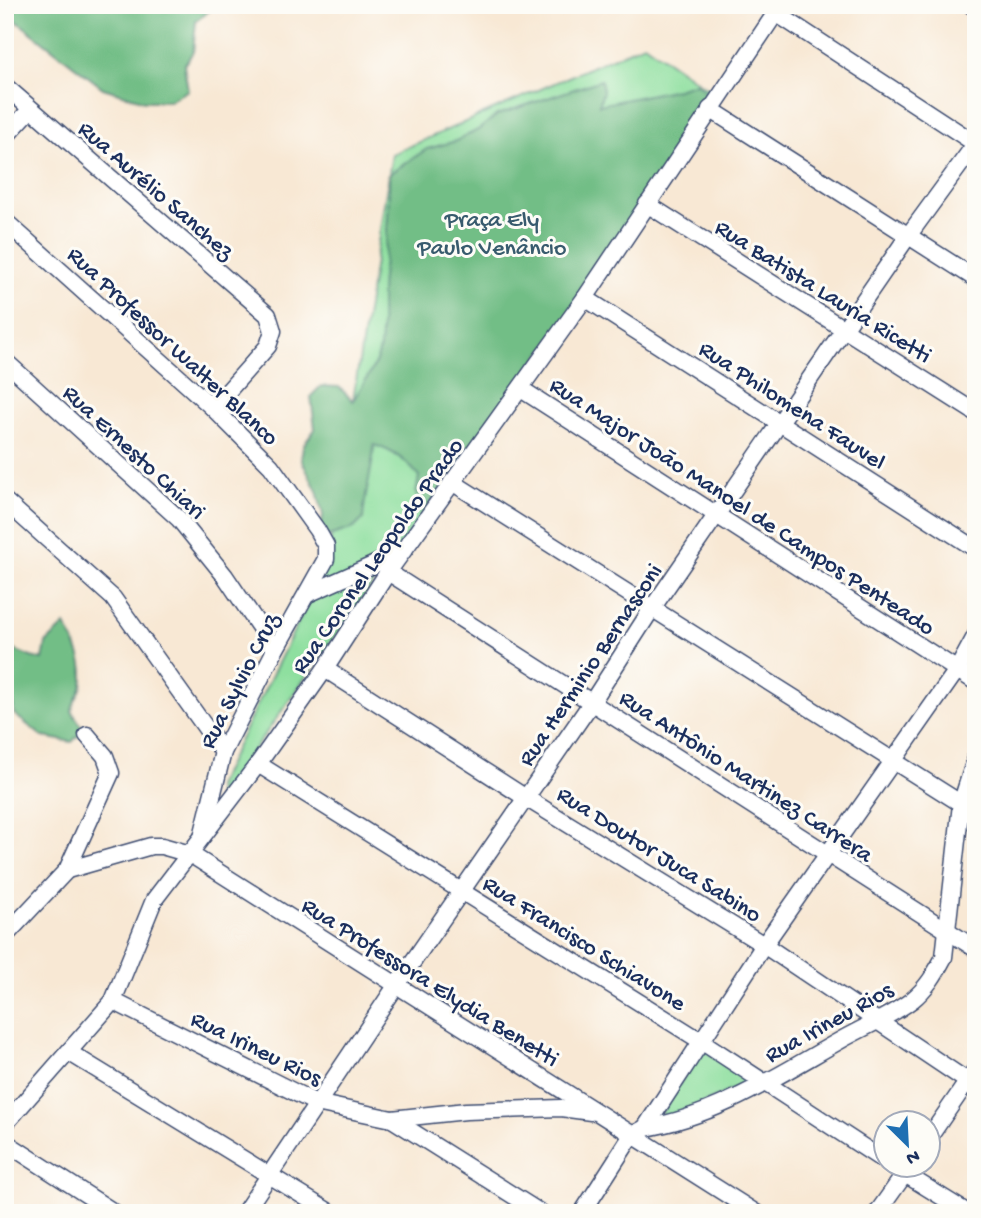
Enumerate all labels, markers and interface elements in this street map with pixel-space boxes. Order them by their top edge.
street label: Rua Aurélio Sanchez [71,116,240,268]
park label: Praça Ely Paulo Venâncio [417,207,566,264]
street label: Rua Batista Lauria Ricetti [708,214,936,372]
street label: Rua Professor Walter Blanco [60,242,284,453]
street label: Rua Philomena Fauvel [692,336,890,478]
street label: Rua Major João Manoel de Campos Penteado [543,372,939,644]
street label: Rua Ernesto Chiari [55,380,210,527]
street label: Rua Coronel Leopoldo Prado [286,434,471,680]
street label: Rua Herminio Bernasconi [513,559,671,773]
street label: Rua Sylvio Cruz [195,608,288,754]
street label: Rua Antônio Martinez Carrera [613,685,878,871]
street label: Rua Doutor Juca Sabino [550,781,766,931]
street label: Rua Francisco Schiavone [476,871,691,1020]
street label: Rua Professora Elydia Benetti [295,893,563,1075]
street label: Rua Irineu Rios [761,976,900,1071]
street label: Rua Irineu Rios [185,1006,327,1095]
north arrow [872,1110,942,1180]
text: N [902,1143,923,1169]

